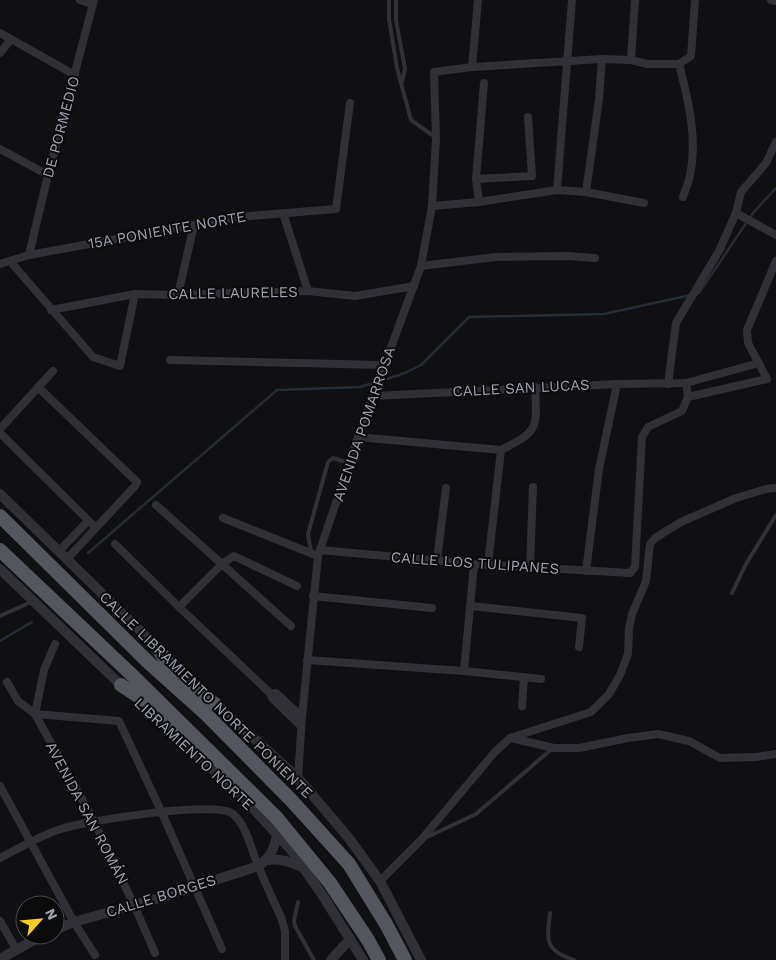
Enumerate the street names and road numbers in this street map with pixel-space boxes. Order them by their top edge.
street label: DE PORMEDIO [39,74,83,180]
street label: 15A PONIENTE NORTE [87,207,247,253]
street label: CALLE LAURELES [168,283,298,303]
street label: AVENIDA POMARROSA [329,344,399,504]
street label: CALLE SAN LUCAS [452,375,590,401]
street label: CALLE LOS TULIPANES [390,548,560,578]
street label: CALLE LIBRAMIENTO NORTE PONIENTE [96,588,316,802]
street label: LIBRAMIENTO NORTE [131,694,257,814]
street label: AVENIDA SAN ROMÁN [42,739,132,887]
street label: CALLE BORGES [104,871,218,921]

